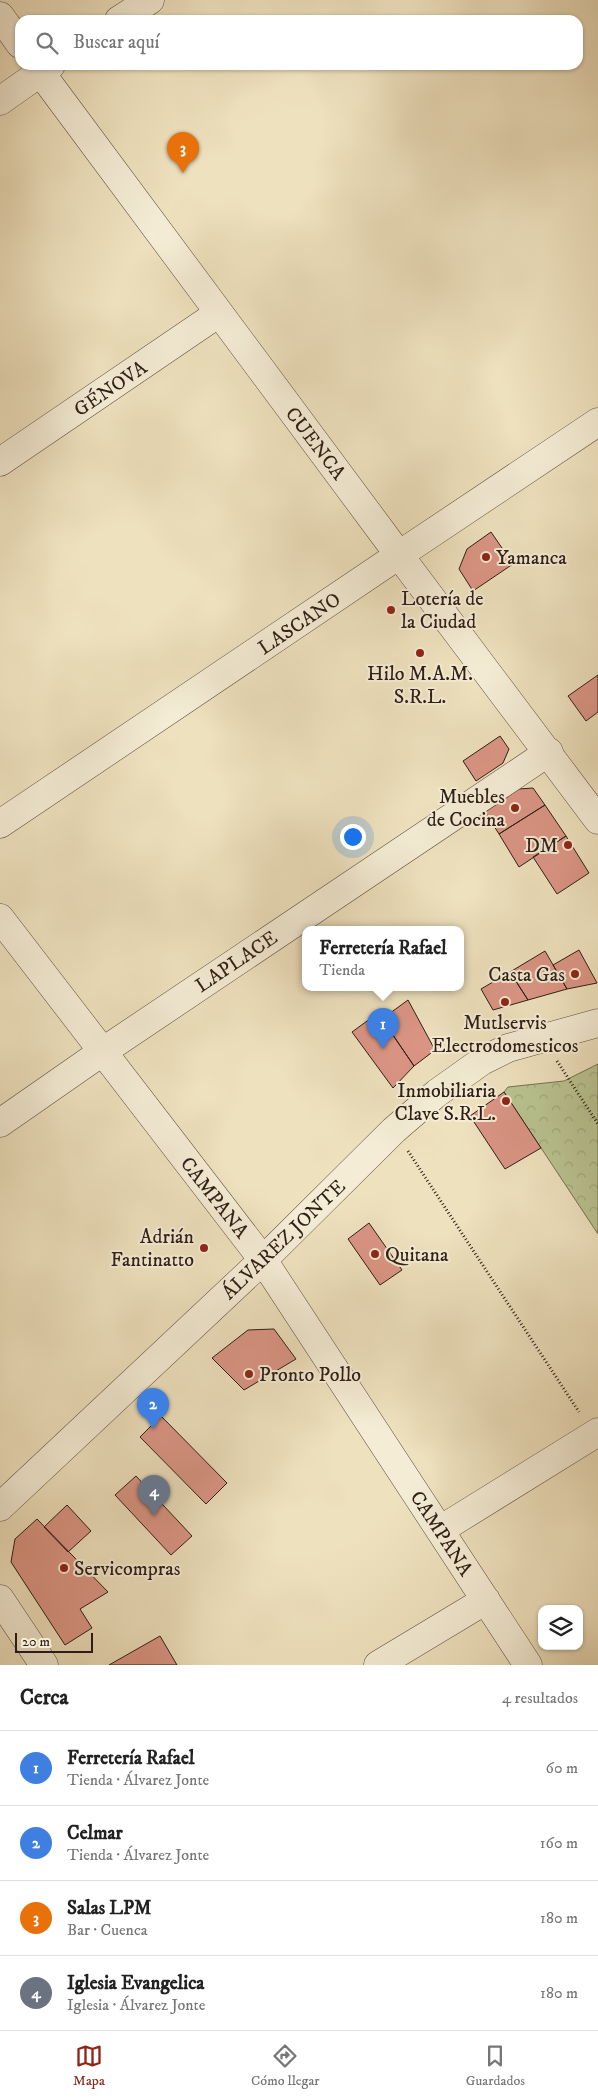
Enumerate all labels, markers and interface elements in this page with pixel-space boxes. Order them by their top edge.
search box [15,15,583,70]
icon: search [33,29,61,57]
text: Buscar aquí [73,31,159,54]
pin: 3 [167,132,199,173]
street label: GÉNOVA [70,356,152,423]
street label: CUENCA [279,402,351,486]
place label: Yamanca [496,546,567,571]
marker: Yamanca [480,551,492,563]
street label: LASCANO [254,587,346,661]
place label: Lotería de la Ciudad [401,587,483,635]
marker: Lotería de la Ciudad [385,604,397,616]
marker: Hilo M.A.M. S.R.L. [414,647,426,659]
place label: Hilo M.A.M. S.R.L. [367,662,473,710]
place label: Muebles de Cocina [427,785,505,833]
marker: Muebles de Cocina [509,802,521,814]
your location [340,824,366,850]
place label: DM [525,834,558,859]
marker: DM [562,839,574,851]
street label: LAPLACE [191,926,283,999]
popup [302,926,464,991]
text: Ferretería Rafael [319,937,447,960]
text: Tienda [319,960,365,980]
place label: Casta Gas [488,963,565,988]
marker: Casta Gas [569,968,581,980]
marker: Mutlservis Electrodomesticos [499,996,511,1008]
pin: 1 [367,1008,399,1049]
place label: Mutlservis Electrodomesticos [432,1011,579,1059]
place label: Inmobiliaria Clave S.R.L. [395,1079,497,1127]
marker: Inmobiliaria Clave S.R.L. [500,1095,512,1107]
street label: CAMPANA [174,1152,254,1244]
street label: ÁLVAREZ JONTE [216,1174,351,1306]
place label: Adrián Fantinatto [110,1225,195,1273]
marker: Adrián Fantinatto [198,1242,210,1254]
place label: Quitana [385,1243,449,1268]
marker: Quitana [369,1248,381,1260]
place label: Pronto Pollo [259,1363,361,1388]
marker: Pronto Pollo [243,1368,255,1380]
pin: 2 [137,1388,169,1429]
pin: 4 [138,1475,170,1516]
street label: CAMPANA [404,1486,478,1581]
place label: Servicompras [74,1557,181,1582]
marker: Servicompras [58,1562,70,1574]
map controls [538,1605,583,1650]
button: layers [538,1605,583,1650]
scale bar [15,1630,92,1653]
text: 20 m [22,1633,50,1651]
text: Cerca [20,1685,68,1711]
text: 4 resultados [502,1688,578,1708]
text: Ferretería Rafael [67,1747,195,1770]
text: 1 [33,1758,39,1778]
text: 60 m [546,1758,578,1778]
text: Tienda · Álvarez Jonte [67,1770,209,1790]
text: Celmar [67,1822,123,1845]
text: 2 [32,1833,40,1853]
text: 160 m [540,1833,578,1853]
text: Tienda · Álvarez Jonte [67,1845,209,1865]
text: Salas LPM [67,1897,151,1920]
text: 3 [33,1908,39,1928]
text: 180 m [540,1908,578,1928]
text: Bar · Cuenca [67,1920,148,1940]
text: Iglesia Evangelica [67,1972,204,1995]
text: 4 [31,1983,41,2003]
text: 180 m [540,1983,578,2003]
text: Iglesia · Álvarez Jonte [67,1995,205,2015]
tab: Mapa [73,2042,105,2090]
tab: Cómo llegar [251,2042,320,2090]
tab: Guardados [466,2042,525,2090]

